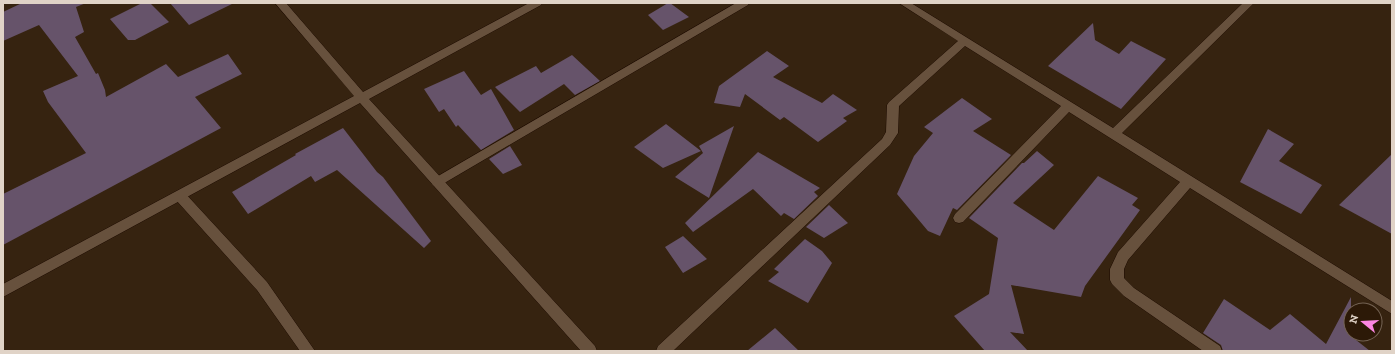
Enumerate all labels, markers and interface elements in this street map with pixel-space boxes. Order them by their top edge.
north arrow [1343,302,1383,342]
text: N [1346,312,1362,325]

